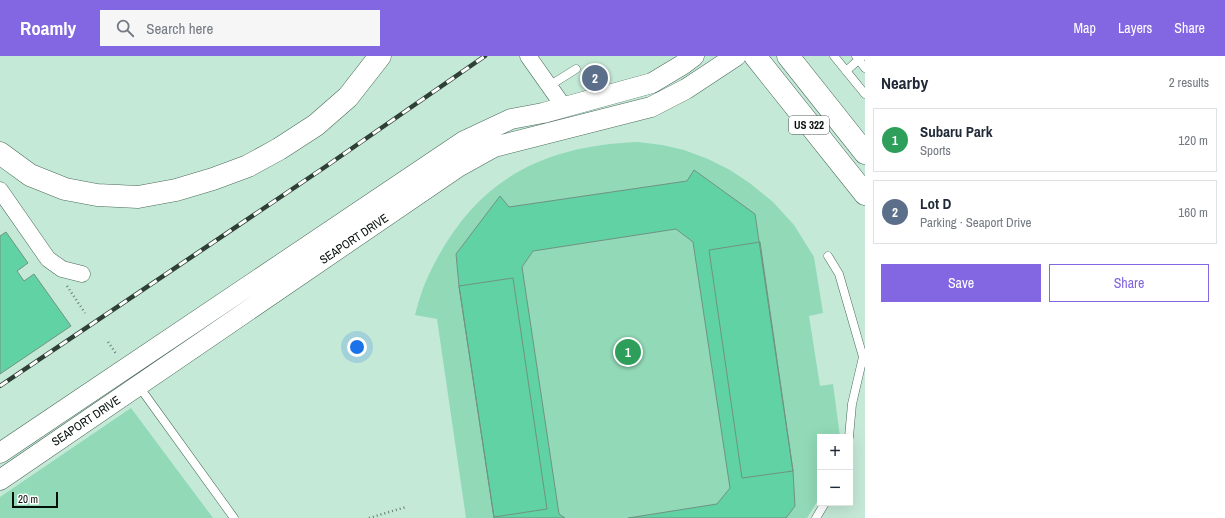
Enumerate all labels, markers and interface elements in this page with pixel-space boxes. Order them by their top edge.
search box [100,10,380,46]
text: Roamly [20,15,76,41]
icon: search [114,17,136,39]
text: Search here [146,18,213,39]
text: Map [1074,19,1096,37]
text: Layers [1118,19,1152,37]
text: Share [1174,19,1205,37]
pin: 2 [582,63,608,93]
text: Nearby [881,71,928,94]
text: 2 results [1169,74,1209,91]
road number: US 322 [789,116,829,134]
text: Subaru Park [920,121,992,142]
text: 1 [892,132,898,149]
text: 120 m [1178,132,1208,149]
text: Sports [920,142,951,159]
text: Lot D [920,193,951,214]
text: 2 [892,204,898,221]
text: 160 m [1178,204,1208,221]
street label: SEAPORT DRIVE [317,210,391,268]
text: Parking · Seaport Drive [920,214,1031,231]
button: Save [881,264,1041,302]
button: Share [1049,264,1209,302]
your location [347,337,367,357]
pin: 1 [615,337,641,367]
street label: SEAPORT DRIVE [49,392,123,450]
map controls [817,434,853,506]
button: + [817,434,853,470]
button: − [817,470,853,506]
scale bar [12,490,58,509]
text: 20 m [18,492,38,506]

